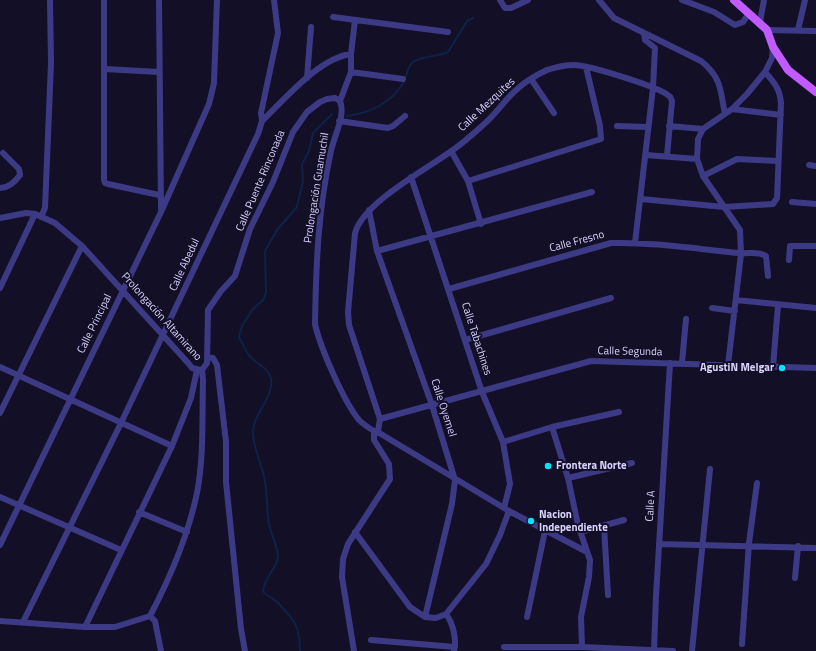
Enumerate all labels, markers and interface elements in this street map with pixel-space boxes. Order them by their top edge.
street label: Calle Mezquites [456,75,518,135]
street label: Calle Puente Rinconada [234,128,288,234]
street label: Prolongación Guamuchil [302,132,332,244]
street label: Calle Fresno [548,228,606,256]
street label: Calle Abedul [167,237,203,293]
street label: Prolongación Altamirano [118,270,204,364]
street label: Calle Principal [75,292,115,356]
street label: Calle Tabachines [458,301,494,377]
street label: Calle Segunda [597,345,663,359]
place label: AgustiN Melgar [700,361,774,375]
marker: AgustiN Melgar [777,363,787,373]
street label: Calle Oyemel [427,377,459,439]
place label: Frontera Norte [556,459,627,473]
marker: Frontera Norte [543,461,553,471]
street label: Calle A [644,490,658,522]
place label: Nacion Independiente [539,508,608,534]
marker: Nacion Independiente [526,516,536,526]

